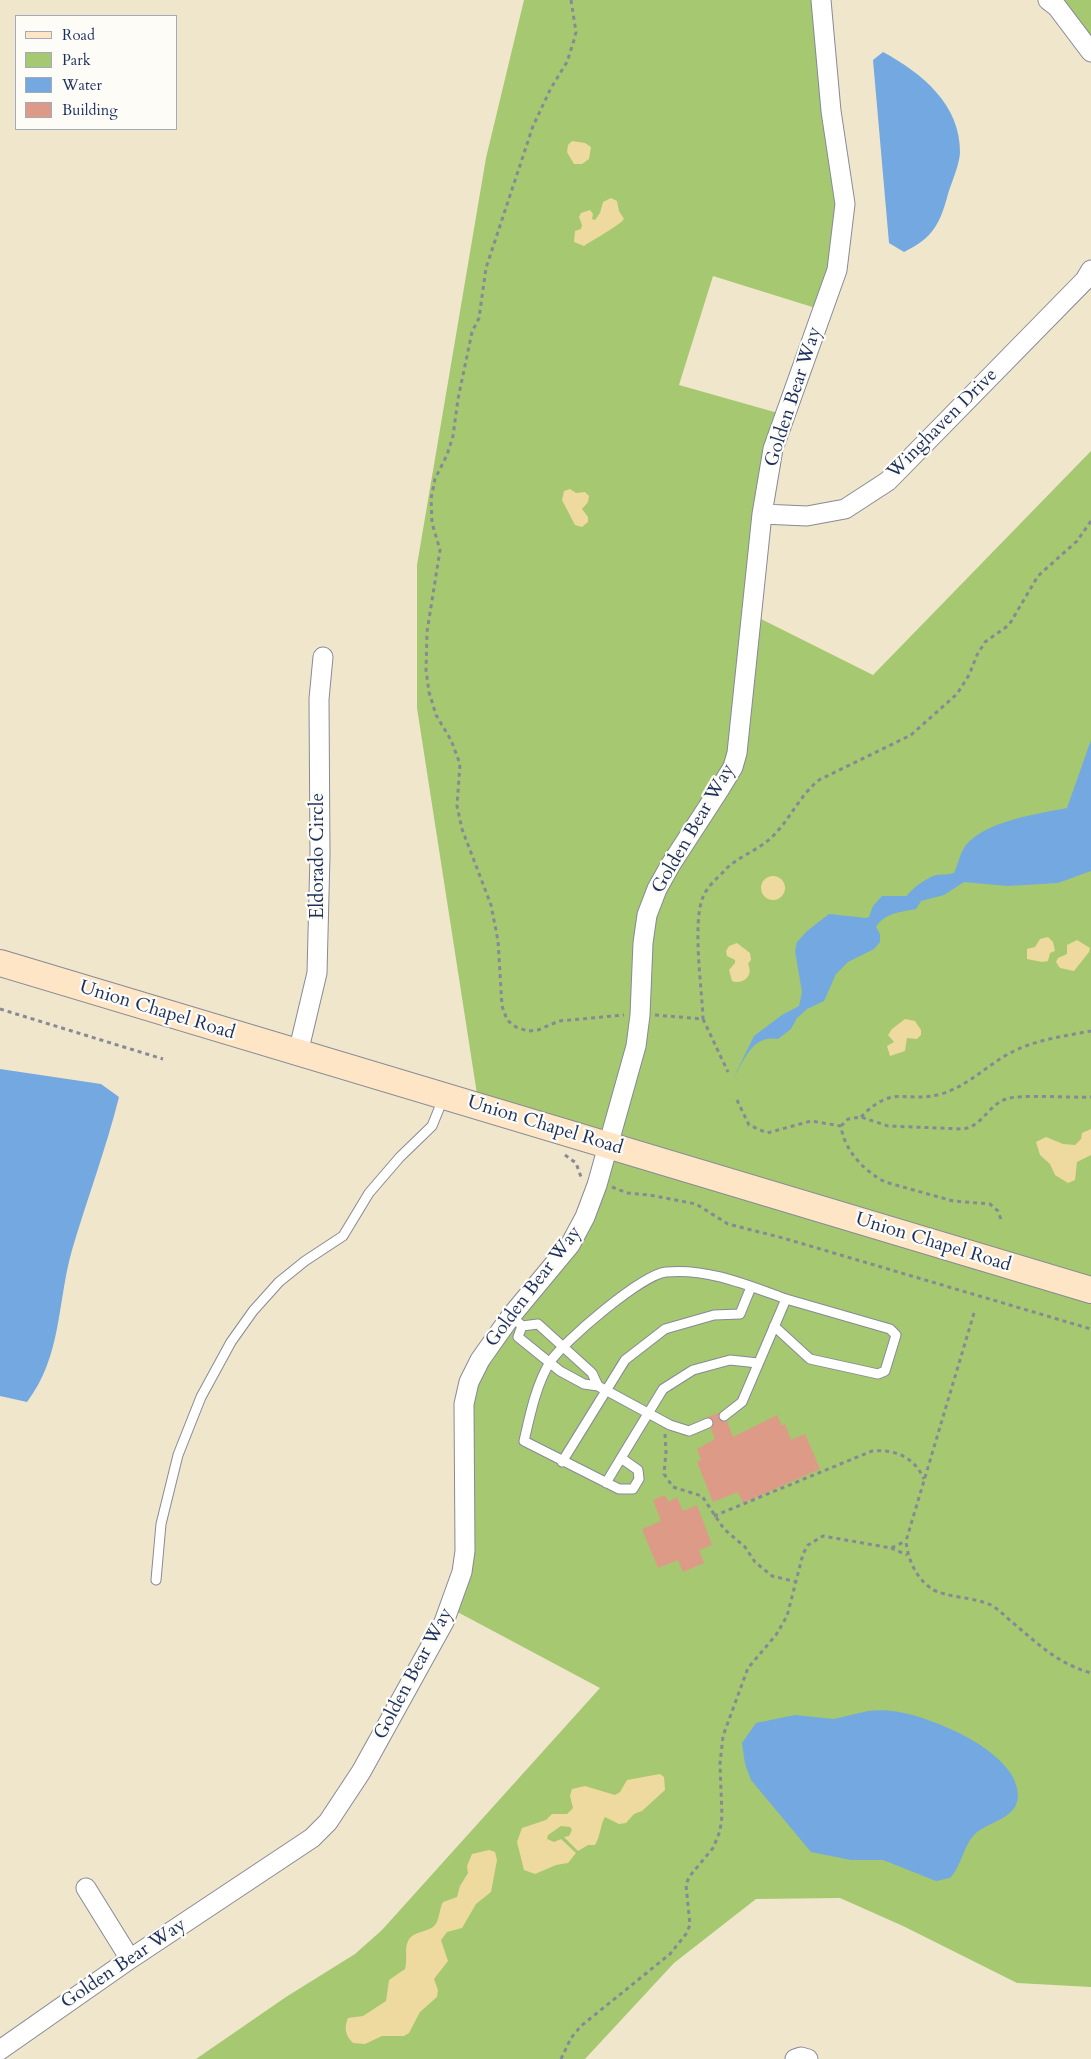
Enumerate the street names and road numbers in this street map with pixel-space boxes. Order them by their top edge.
street label: Golden Bear Way [761,324,827,470]
street label: Winghaven Drive [883,364,1003,484]
street label: Golden Bear Way [648,760,740,898]
street label: Eldorado Circle [308,793,330,919]
street label: Union Chapel Road [76,976,238,1046]
street label: Union Chapel Road [464,1091,626,1161]
street label: Union Chapel Road [852,1208,1014,1278]
street label: Golden Bear Way [481,1222,587,1352]
street label: Golden Bear Way [370,1604,458,1744]
street label: Golden Bear Way [57,1914,191,2014]

